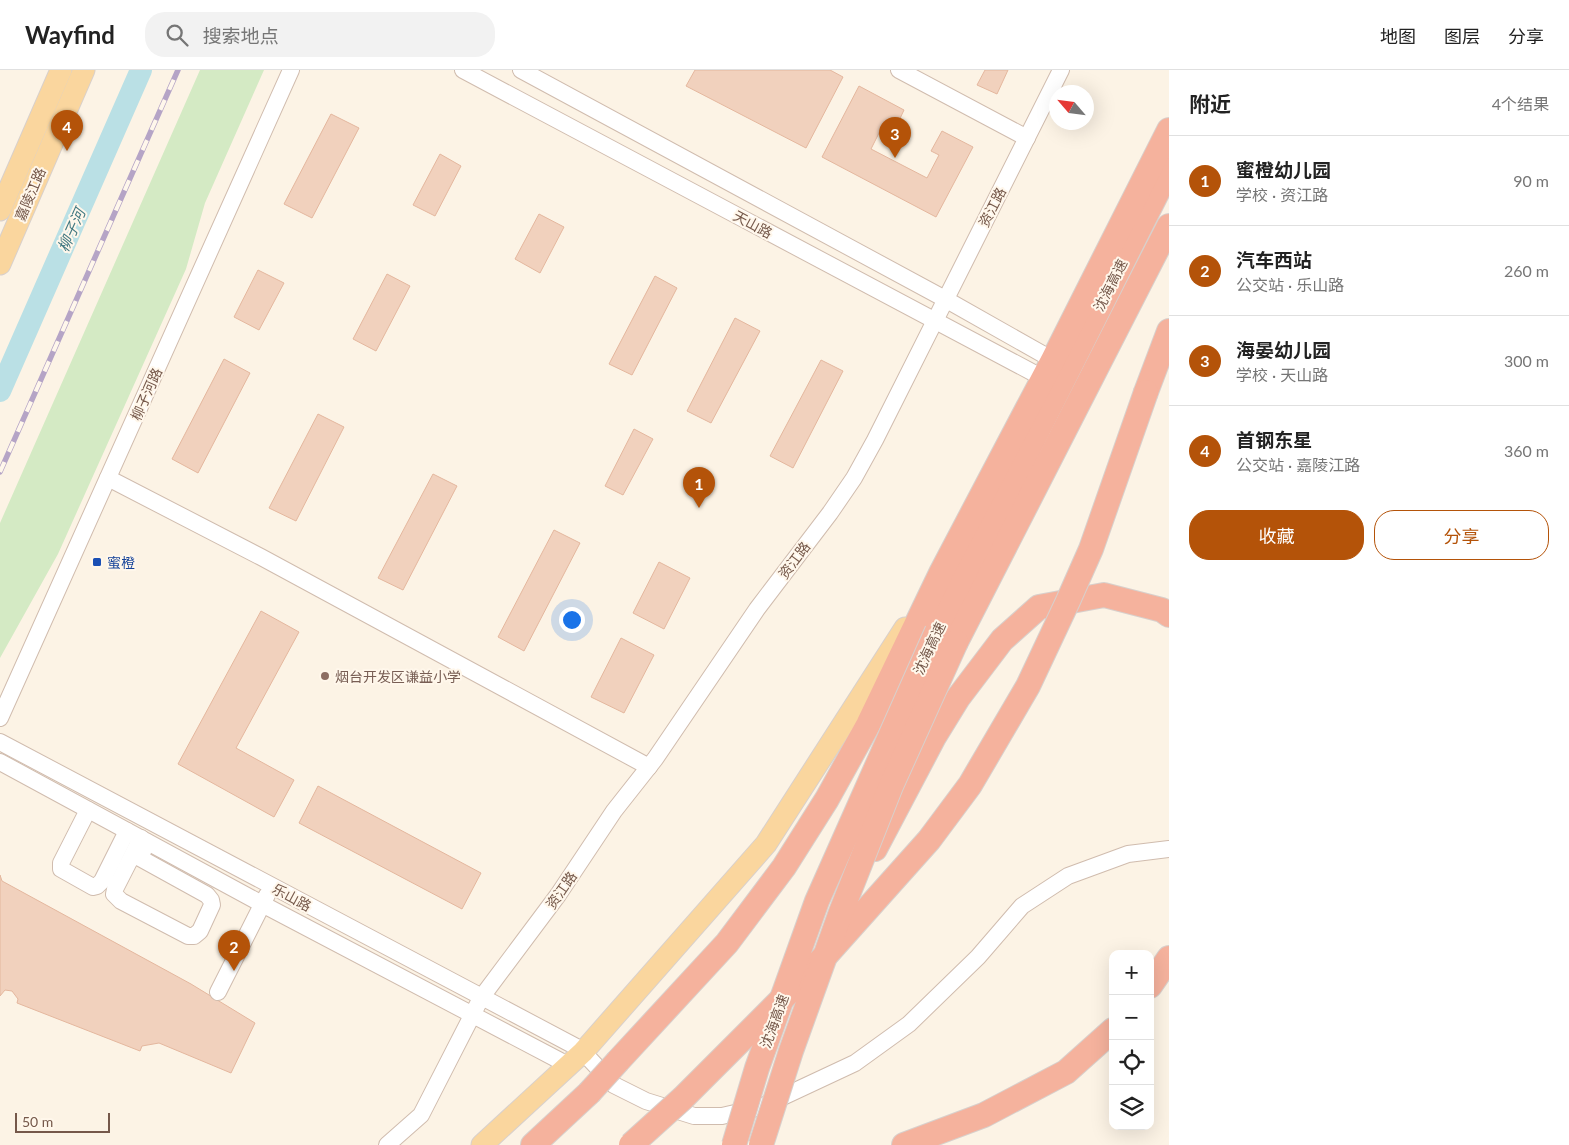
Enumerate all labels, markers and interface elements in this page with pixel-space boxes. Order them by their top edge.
search box [145,12,495,57]
text: Wayfind [25,20,115,49]
icon: search [163,21,191,49]
text: 搜索地点 [203,24,279,47]
text: 地图 [1380,25,1416,47]
text: 图层 [1444,25,1480,47]
text: 分享 [1508,25,1544,47]
north arrow [1049,85,1094,130]
text: 附近 [1189,91,1231,116]
text: 4个结果 [1492,94,1549,113]
pin: 4 [51,110,83,151]
pin: 3 [879,117,911,158]
text: 蜜橙幼儿园 [1236,158,1331,181]
street label: 嘉陵江路 [11,165,49,223]
text: 1 [1200,171,1210,190]
text: 90 m [1513,171,1549,190]
street label: 资江路 [975,184,1009,230]
text: 学校 · 资江路 [1236,185,1328,204]
water label: 柳子河 [54,203,90,254]
street label: 天山路 [730,207,776,241]
text: 汽车西站 [1236,248,1312,271]
street label: 沈海高速 [1090,256,1130,314]
text: 2 [1200,261,1210,280]
text: 260 m [1504,261,1549,280]
text: 公交站 · 乐山路 [1236,275,1344,294]
text: 海晏幼儿园 [1236,338,1331,361]
text: 3 [1200,351,1210,370]
text: 300 m [1504,351,1549,370]
street label: 柳子河路 [127,365,165,423]
text: 学校 · 天山路 [1236,365,1328,384]
text: 首钢东星 [1236,428,1312,451]
text: 4 [1200,441,1210,460]
text: 360 m [1504,441,1549,460]
text: 公交站 · 嘉陵江路 [1236,455,1360,474]
pin: 1 [683,467,715,508]
button: 收藏 [1189,510,1364,560]
button: 分享 [1374,510,1549,560]
street label: 资江路 [775,538,813,582]
place label: 蜜橙 [107,554,135,571]
marker: 蜜橙 [91,556,103,568]
your location [559,607,585,633]
street label: 沈海高速 [909,619,949,677]
place label: 烟台开发区谦益小学 [335,668,461,685]
marker: 烟台开发区谦益小学 [319,670,331,682]
street label: 资江路 [542,868,580,912]
street label: 乐山路 [269,880,315,914]
pin: 2 [218,930,250,971]
map controls [1109,950,1154,1130]
button: + [1109,950,1154,995]
street label: 沈海高速 [756,992,792,1050]
button: − [1109,995,1154,1040]
button: locate [1109,1040,1154,1085]
button: layers [1109,1085,1154,1130]
scale bar [15,1110,110,1133]
text: 50 m [22,1113,53,1130]

